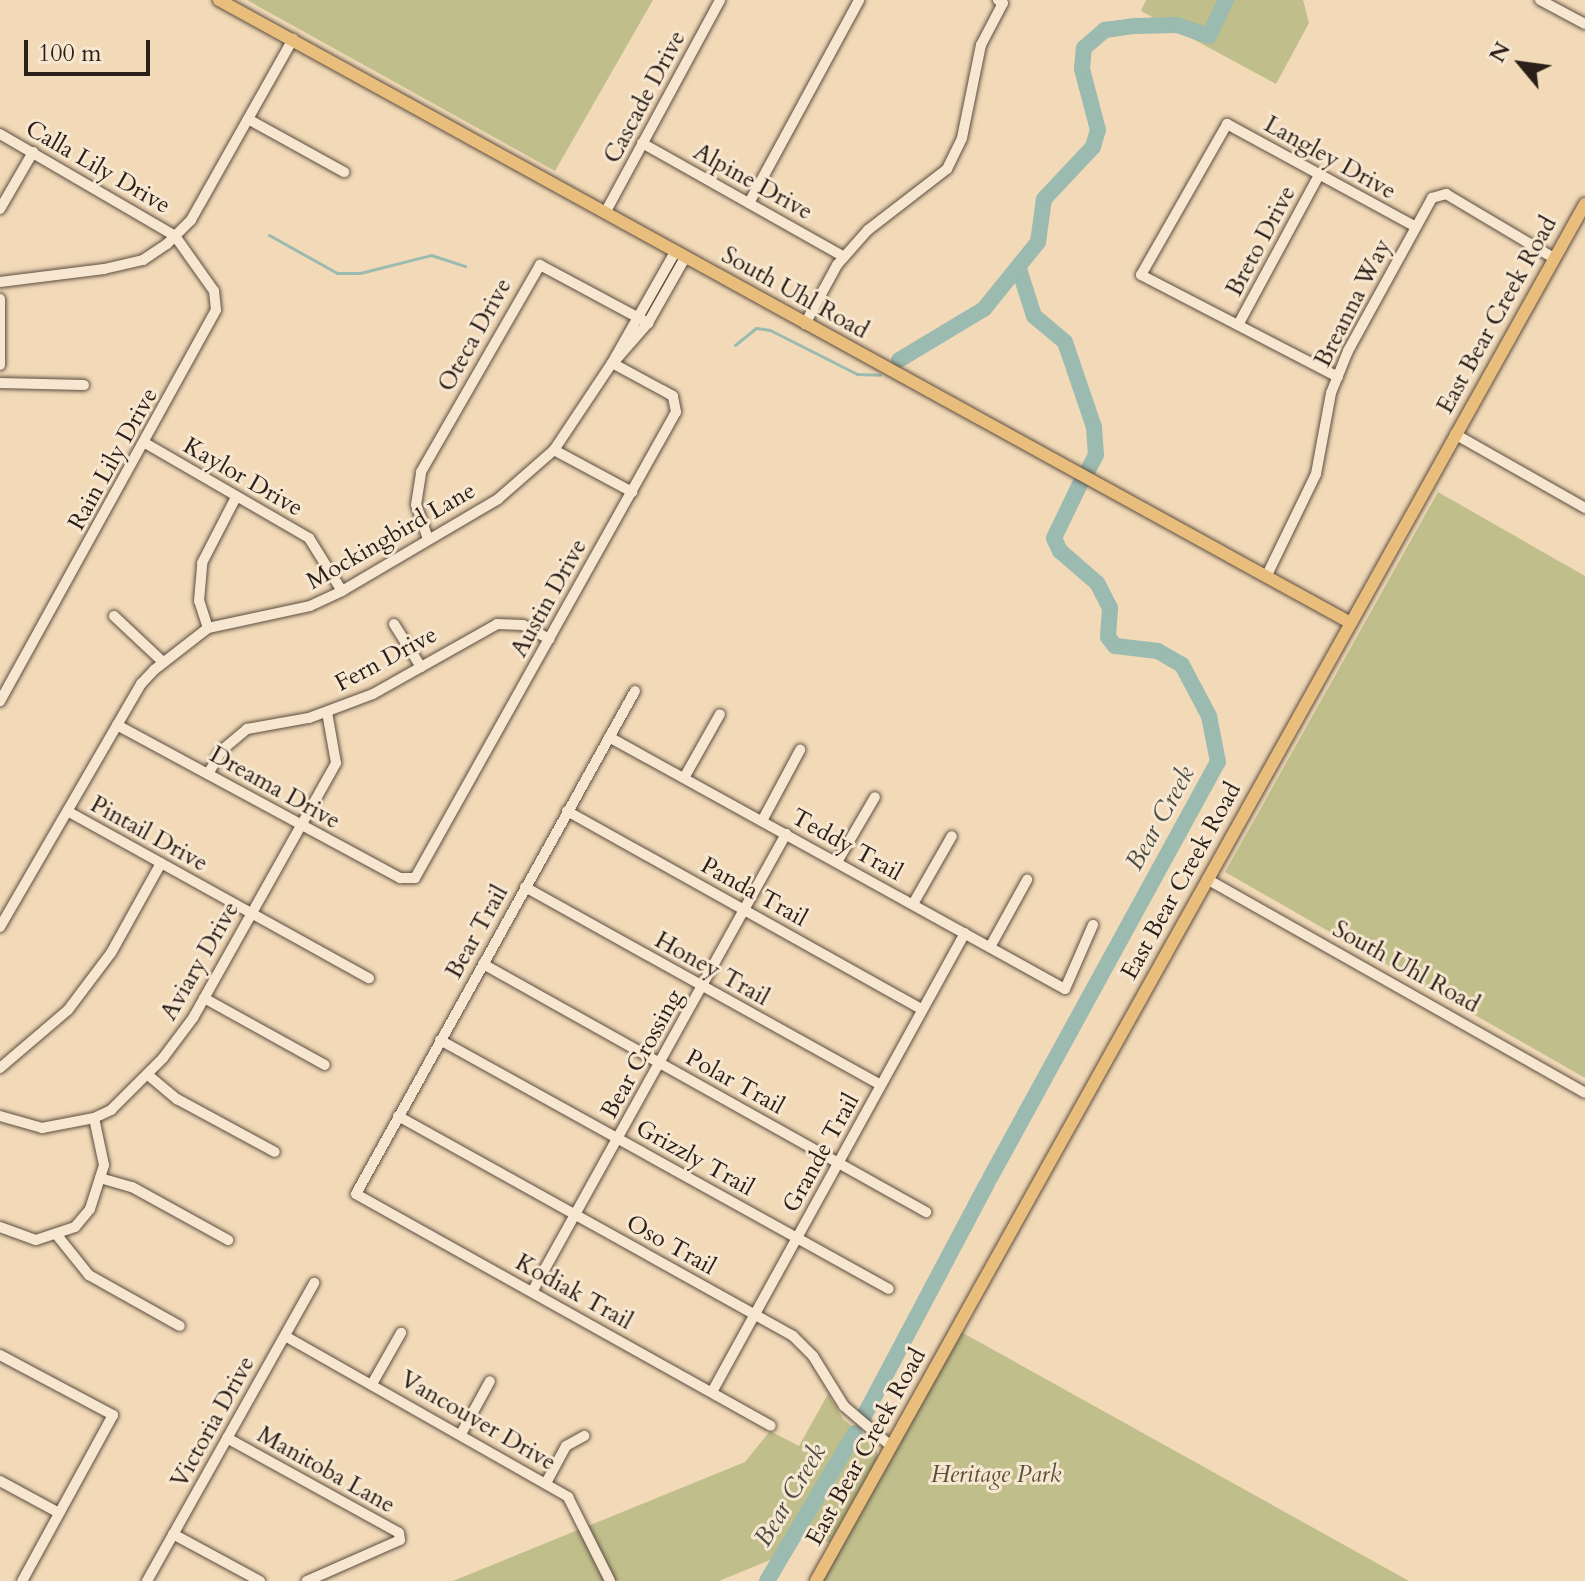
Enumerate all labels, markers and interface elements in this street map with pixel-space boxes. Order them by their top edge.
scale bar [28,24,154,74]
north arrow [1481,24,1561,104]
street label: Cascade Drive [598,26,692,168]
text: 100 m [38,37,102,70]
text: N [1482,37,1518,68]
street label: Langley Drive [1259,110,1401,206]
street label: Calla Lily Drive [21,114,175,220]
street label: Alpine Drive [688,137,818,227]
street label: Breto Drive [1220,181,1302,301]
street label: East Bear Creek Road [1431,211,1563,419]
street label: Breanna Way [1308,234,1398,372]
street label: South Uhl Road [717,241,873,345]
street label: Oteca Drive [432,273,518,397]
street label: Rain Lily Drive [62,383,164,535]
street label: Kaylor Drive [178,431,308,523]
street label: Mockingbird Lane [301,476,481,596]
street label: Austin Drive [505,534,593,662]
street label: Fern Drive [330,620,442,698]
street label: Dreama Drive [205,740,345,836]
water label: Bear Creek [1119,760,1201,876]
street label: East Bear Creek Road [1115,777,1247,985]
street label: Pintail Drive [85,790,213,878]
street label: Teddy Trail [786,803,908,887]
street label: Panda Trail [696,851,812,933]
street label: Bear Trail [440,880,514,984]
street label: Aviary Drive [154,897,246,1025]
street label: South Uhl Road [1328,915,1484,1019]
street label: Honey Trail [650,926,774,1012]
street label: Bear Crossing [595,985,689,1123]
street label: Polar Trail [681,1043,789,1121]
street label: Grande Trail [777,1089,865,1217]
street label: Grizzly Trail [631,1114,759,1202]
street label: Oso Trail [621,1209,721,1281]
street label: Kodiak Trail [510,1248,638,1336]
street label: East Bear Creek Road [800,1343,932,1551]
street label: Victoria Drive [165,1351,261,1493]
street label: Vancouver Drive [395,1365,561,1477]
street label: Manitoba Lane [252,1420,400,1520]
water label: Bear Creek [747,1438,833,1552]
park label: Heritage Park [931,1461,1061,1489]

